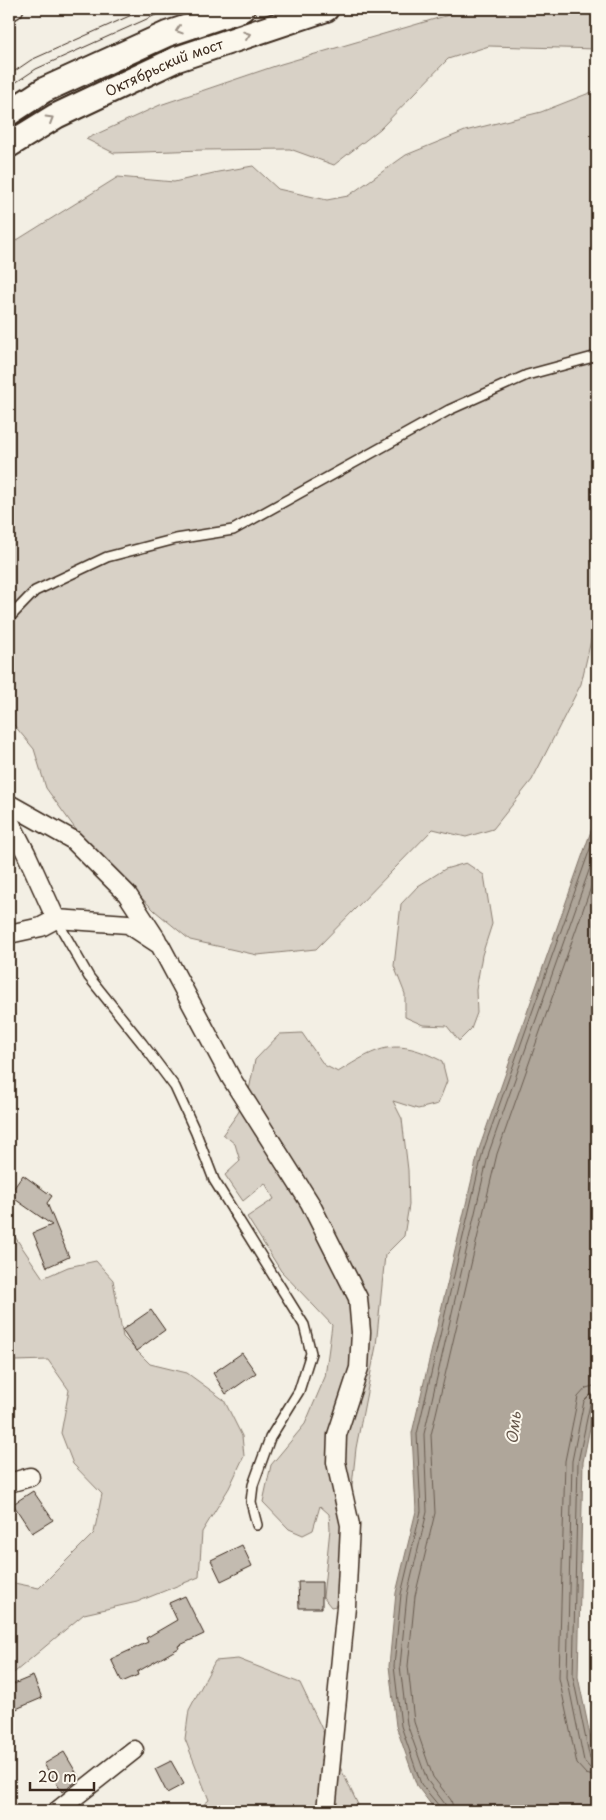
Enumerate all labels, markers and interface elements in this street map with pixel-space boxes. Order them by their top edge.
one-way arrow [176,24,184,34]
one-way arrow [243,30,251,40]
street label: Октябрьский мост [101,33,226,101]
one-way arrow [45,116,54,126]
water label: Омь [499,1409,526,1445]
scale bar [30,1760,94,1792]
text: 20 m [38,1764,77,1787]

